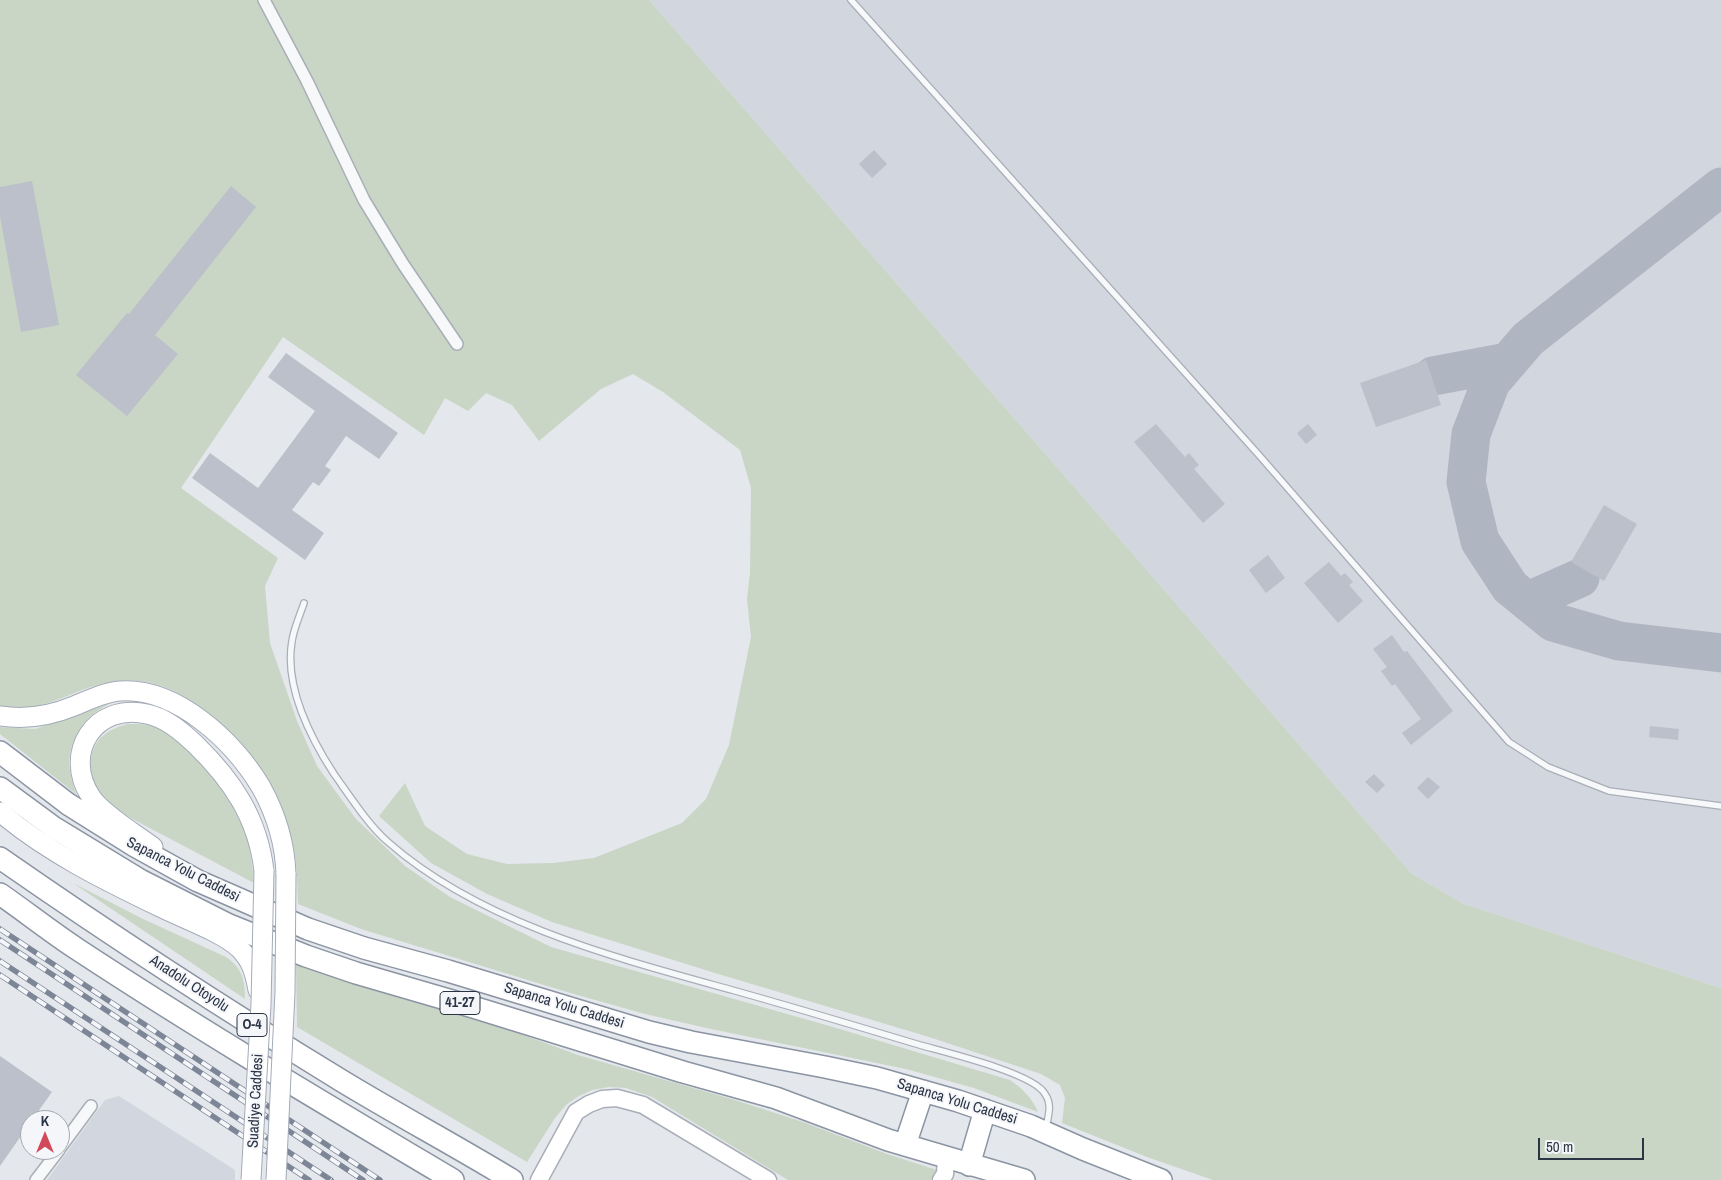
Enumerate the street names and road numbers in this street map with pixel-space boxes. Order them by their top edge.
street label: Sapanca Yolu Caddesi [123,834,243,906]
street label: Anadolu Otoyolu [146,952,232,1016]
street label: Sapanca Yolu Caddesi [502,979,626,1033]
road number: 41-27 [440,991,480,1014]
road number: O-4 [237,1014,267,1036]
street label: Suadiye Caddesi [245,1053,267,1149]
street label: Sapanca Yolu Caddesi [895,1075,1019,1129]

